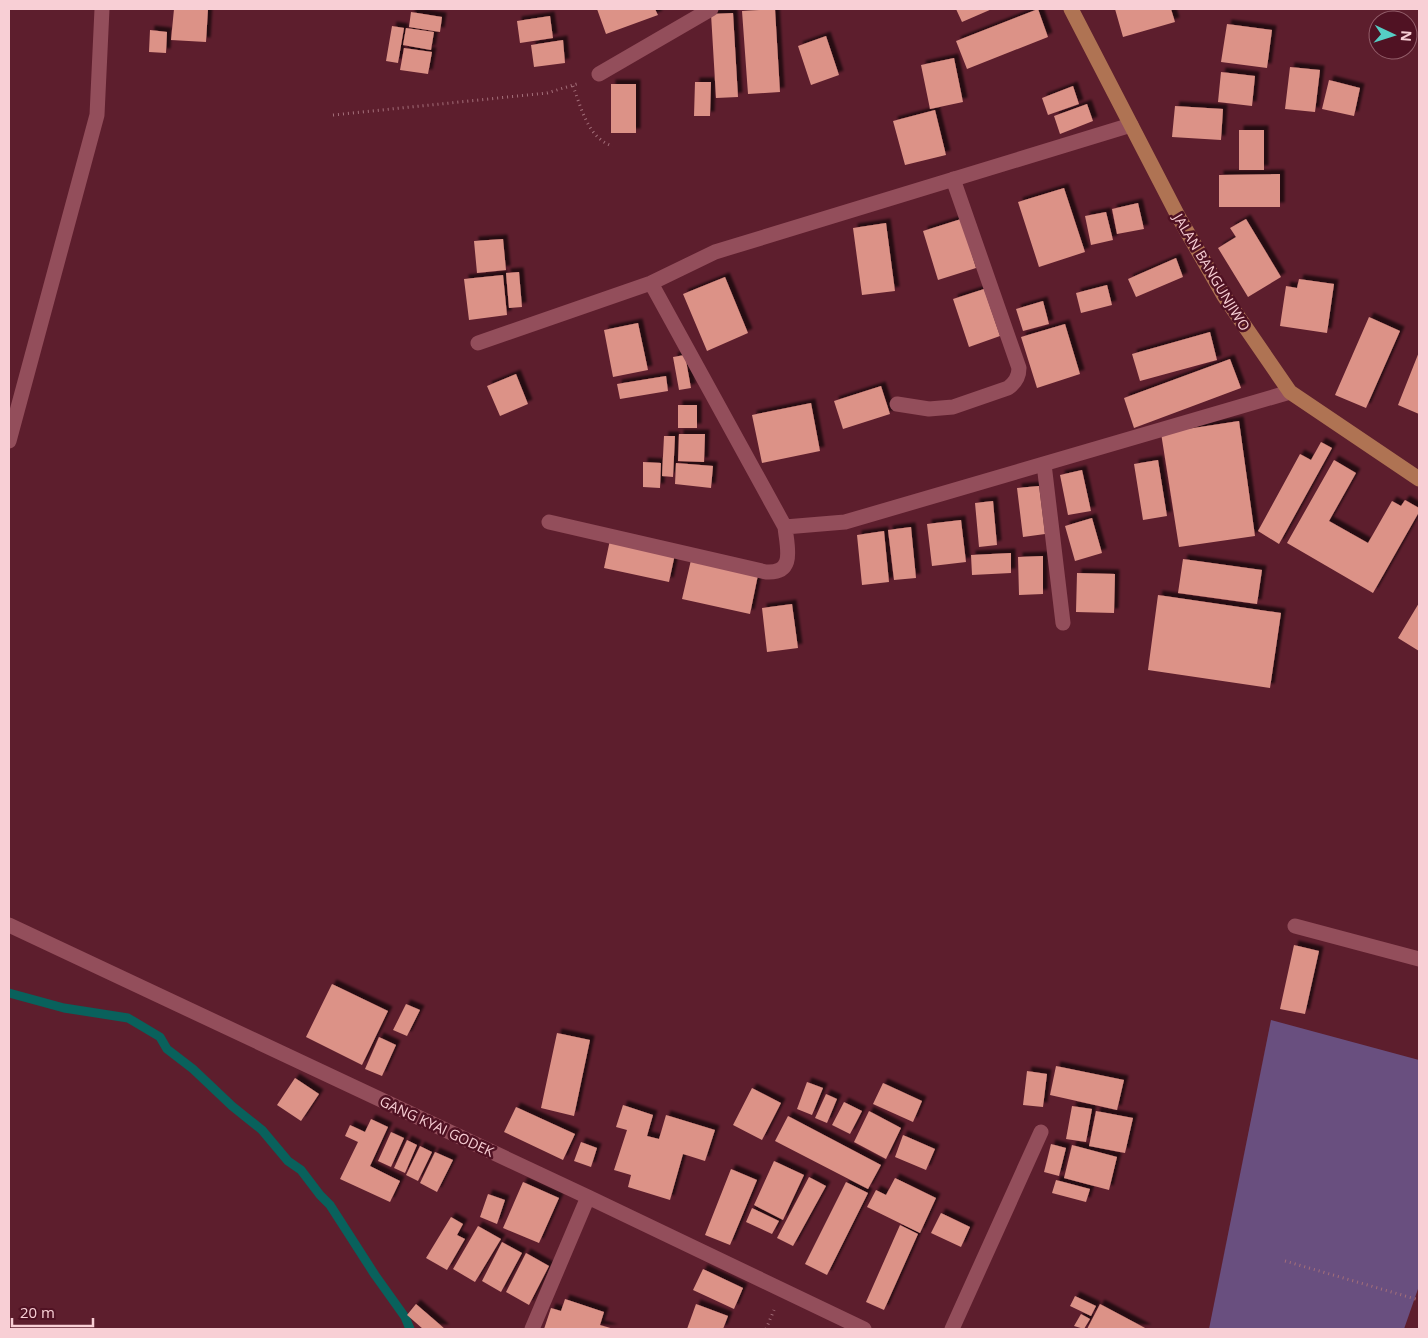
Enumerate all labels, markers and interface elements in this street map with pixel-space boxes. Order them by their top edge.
north arrow [1368,10,1418,60]
text: N [1397,30,1416,42]
street label: JALAN BANGUNJIWO [1168,208,1255,334]
street label: GANG KYAI GODEK [377,1091,497,1161]
scale bar [12,1296,94,1328]
text: 20 m [20,1302,55,1322]

